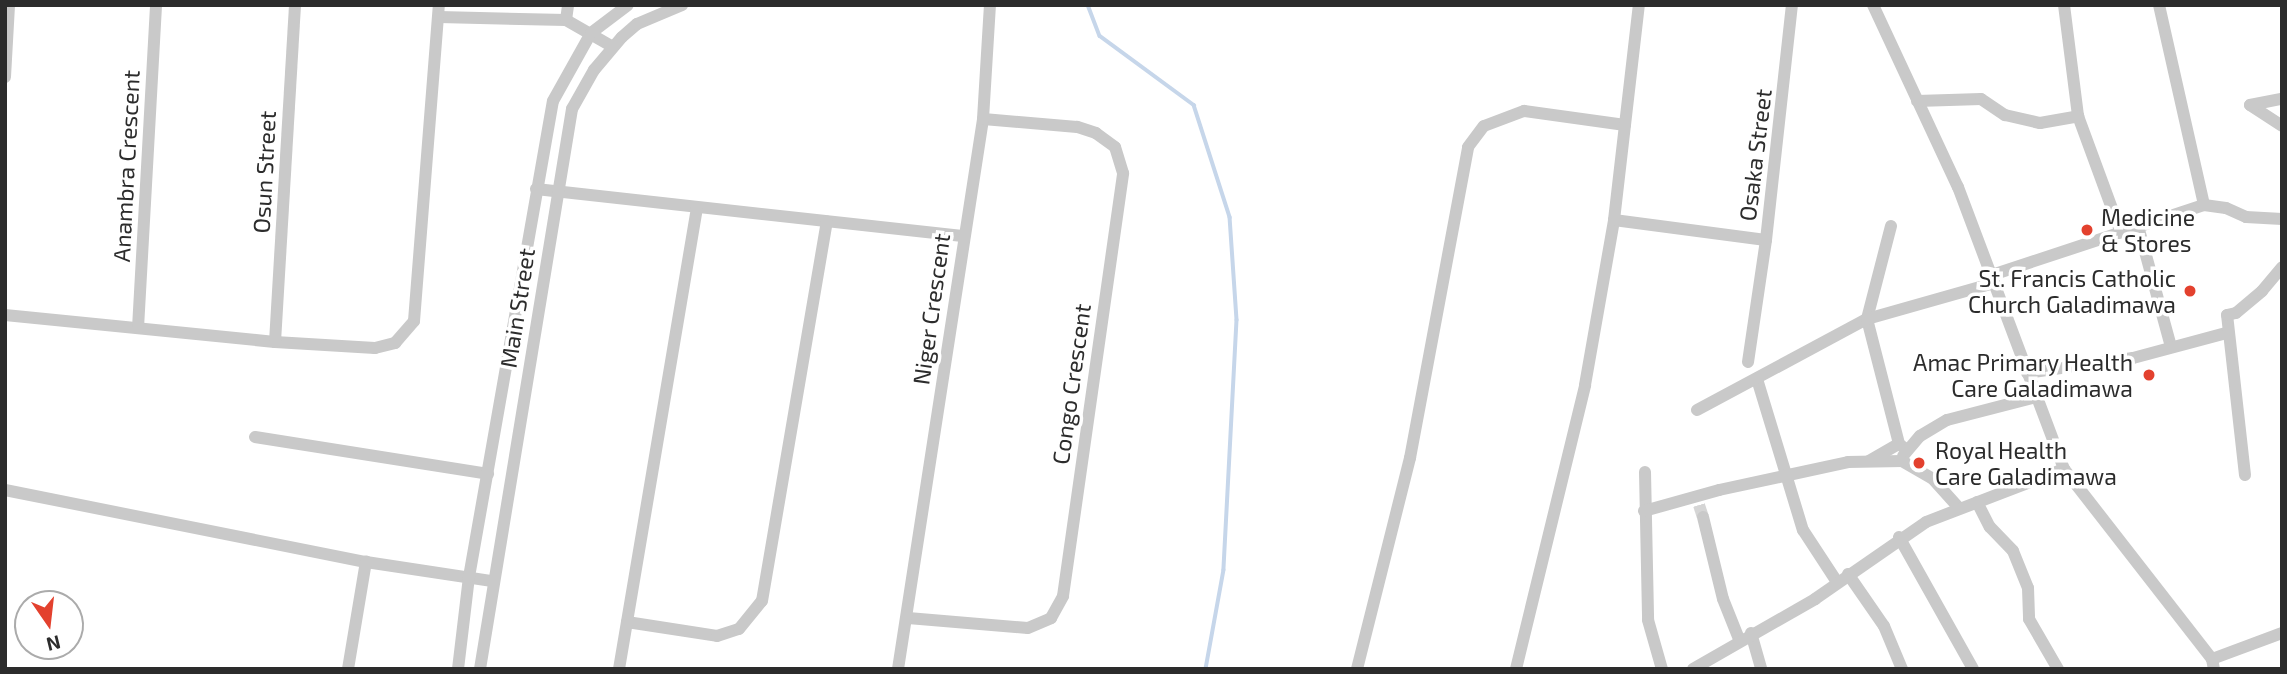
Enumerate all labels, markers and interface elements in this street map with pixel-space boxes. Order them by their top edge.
street label: Anambra Crescent [107,69,145,263]
street label: Osaka Street [1733,87,1777,223]
street label: Osun Street [247,110,281,234]
place label: Medicine & Stores [2101,203,2195,257]
marker: Medicine & Stores [2079,222,2095,238]
street label: Niger Crescent [907,231,955,387]
street label: Main Street [494,246,540,370]
place label: St. Francis Catholic Church Galadimawa [1968,264,2176,318]
marker: St. Francis Catholic Church Galadimawa [2182,283,2198,299]
street label: Congo Crescent [1046,302,1096,466]
place label: Amac Primary Health Care Galadimawa [1913,348,2133,402]
marker: Amac Primary Health Care Galadimawa [2139,365,2159,385]
place label: Royal Health Care Galadimawa [1935,436,2117,490]
marker: Royal Health Care Galadimawa [1909,453,1929,473]
north arrow [14,590,84,660]
text: N [44,631,63,657]

